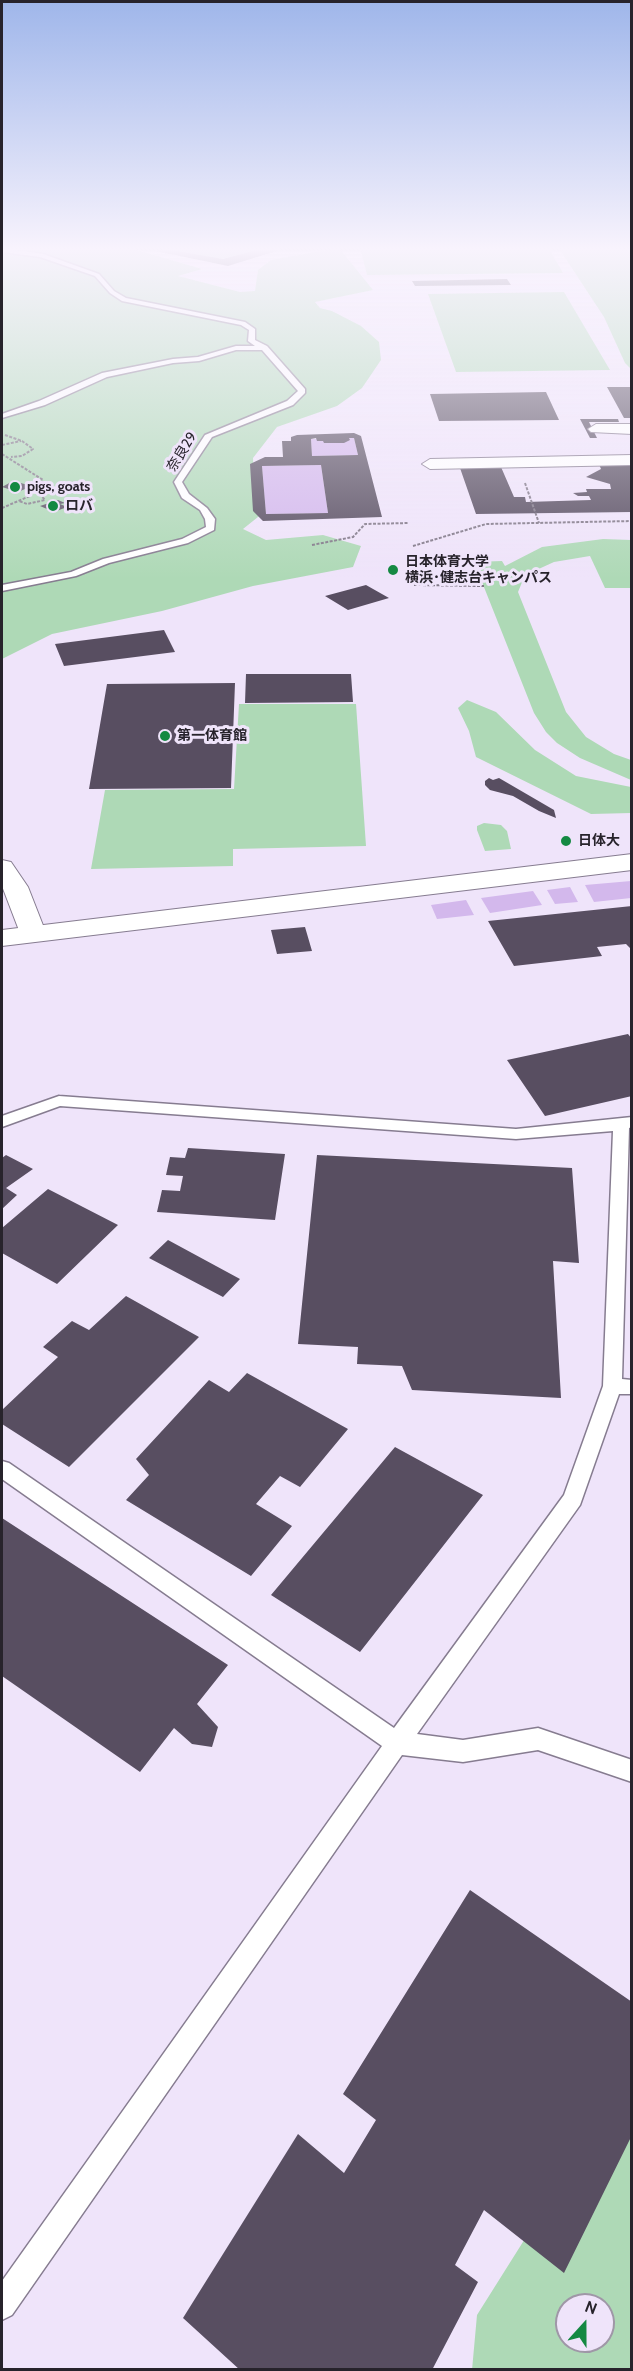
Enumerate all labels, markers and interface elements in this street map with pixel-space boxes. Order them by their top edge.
street label: 奈良29 [163,429,201,475]
place label: pigs, goats [27,479,90,495]
marker: pigs, goats [8,480,22,494]
place label: ロバ [65,498,93,514]
marker: ロバ [46,499,60,513]
place label: 日本体育大学 横浜･健志台キャンパス [405,554,552,586]
marker: 日本体育大学 横浜･健志台キャンパス [386,563,400,577]
place label: 第一体育館 [177,728,247,744]
marker: 第一体育館 [158,729,172,743]
place label: 日体大 [578,833,620,849]
marker: 日体大 [559,834,573,848]
north arrow [555,2293,615,2353]
text: N [582,2297,600,2318]

